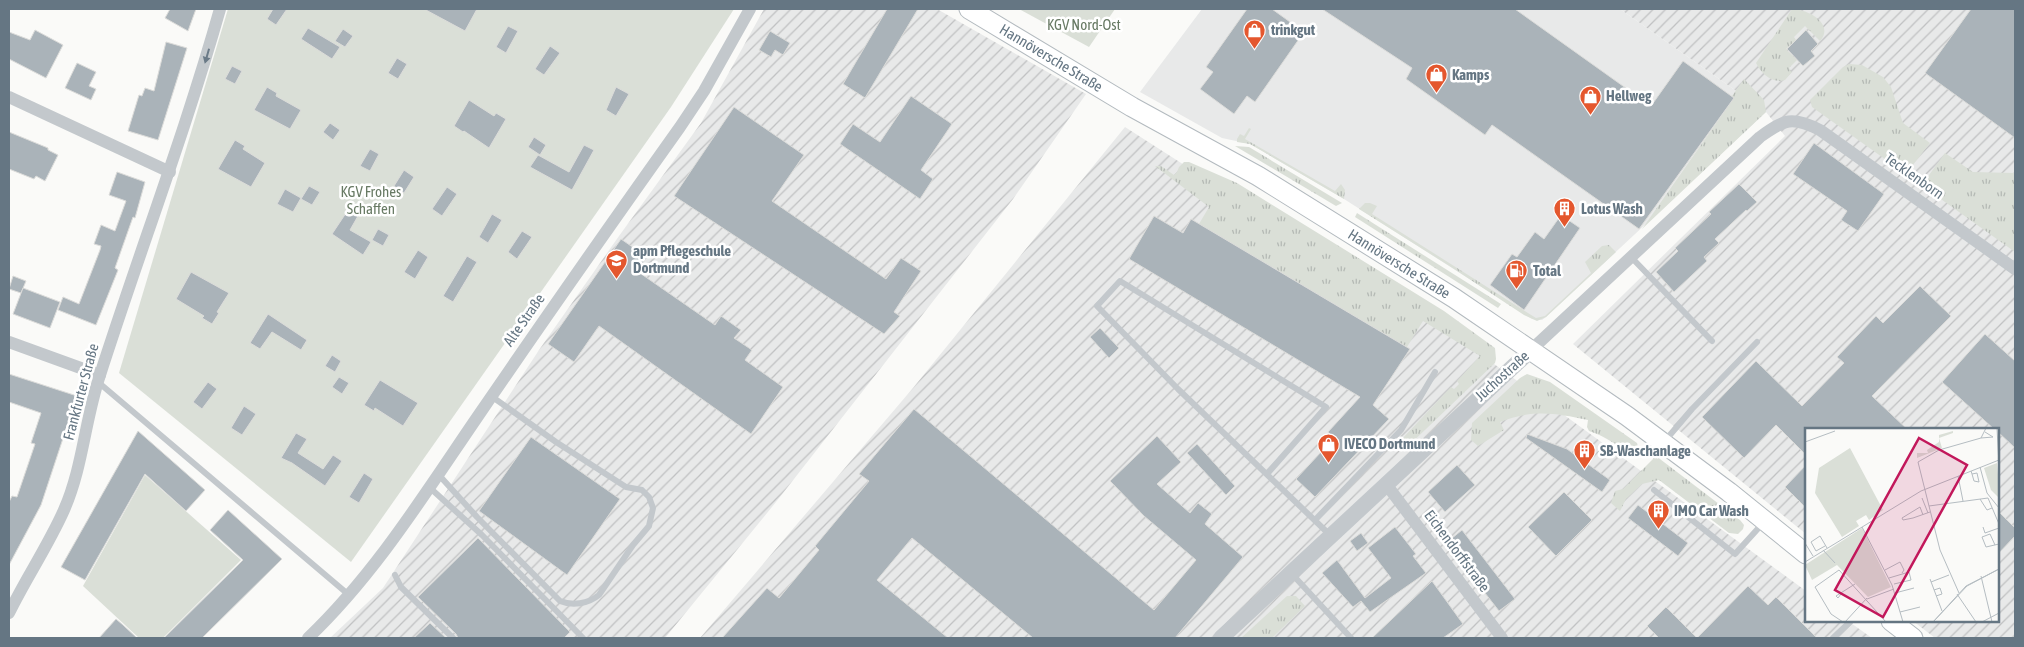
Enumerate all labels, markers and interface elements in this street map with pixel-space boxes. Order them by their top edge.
park label: KGV Nord-Ost [1047,16,1121,33]
shop icon: trinkgut [1243,18,1267,49]
street label: Hannöversche Straße [997,20,1106,95]
place label: trinkgut [1270,21,1316,38]
one-way arrow [202,48,210,63]
shop icon: Kamps [1424,63,1448,94]
place label: Kamps [1452,66,1490,83]
shop icon: Hellweg [1578,84,1602,115]
place label: Hellweg [1606,87,1652,104]
street label: Tecklenborn [1881,149,1947,202]
park label: KGV Frohes Schaffen [341,183,401,217]
building icon: Lotus Wash [1553,197,1577,228]
place label: Lotus Wash [1581,200,1643,217]
street label: Hannöversche Straße [1345,225,1454,302]
place label: apm Pflegeschule Dortmund [633,242,731,276]
school or university icon: apm Pflegeschule Dortmund [605,248,629,279]
fuel station icon: Total [1505,259,1529,290]
place label: Total [1533,262,1562,279]
street label: Alte Straße [499,290,548,349]
street label: Frankfurter Straße [59,341,102,442]
street label: Juchostraße [1471,347,1532,404]
inset map [1805,428,1999,622]
shop icon: IVECO Dortmund [1316,432,1340,463]
place label: IVECO Dortmund [1344,435,1435,452]
building icon: SB-Waschanlage [1572,439,1596,470]
place label: SB-Waschanlage [1600,442,1691,459]
building icon: IMO Car Wash [1646,499,1670,530]
place label: IMO Car Wash [1674,502,1749,519]
street label: Eichendorffstraße [1421,506,1494,595]

